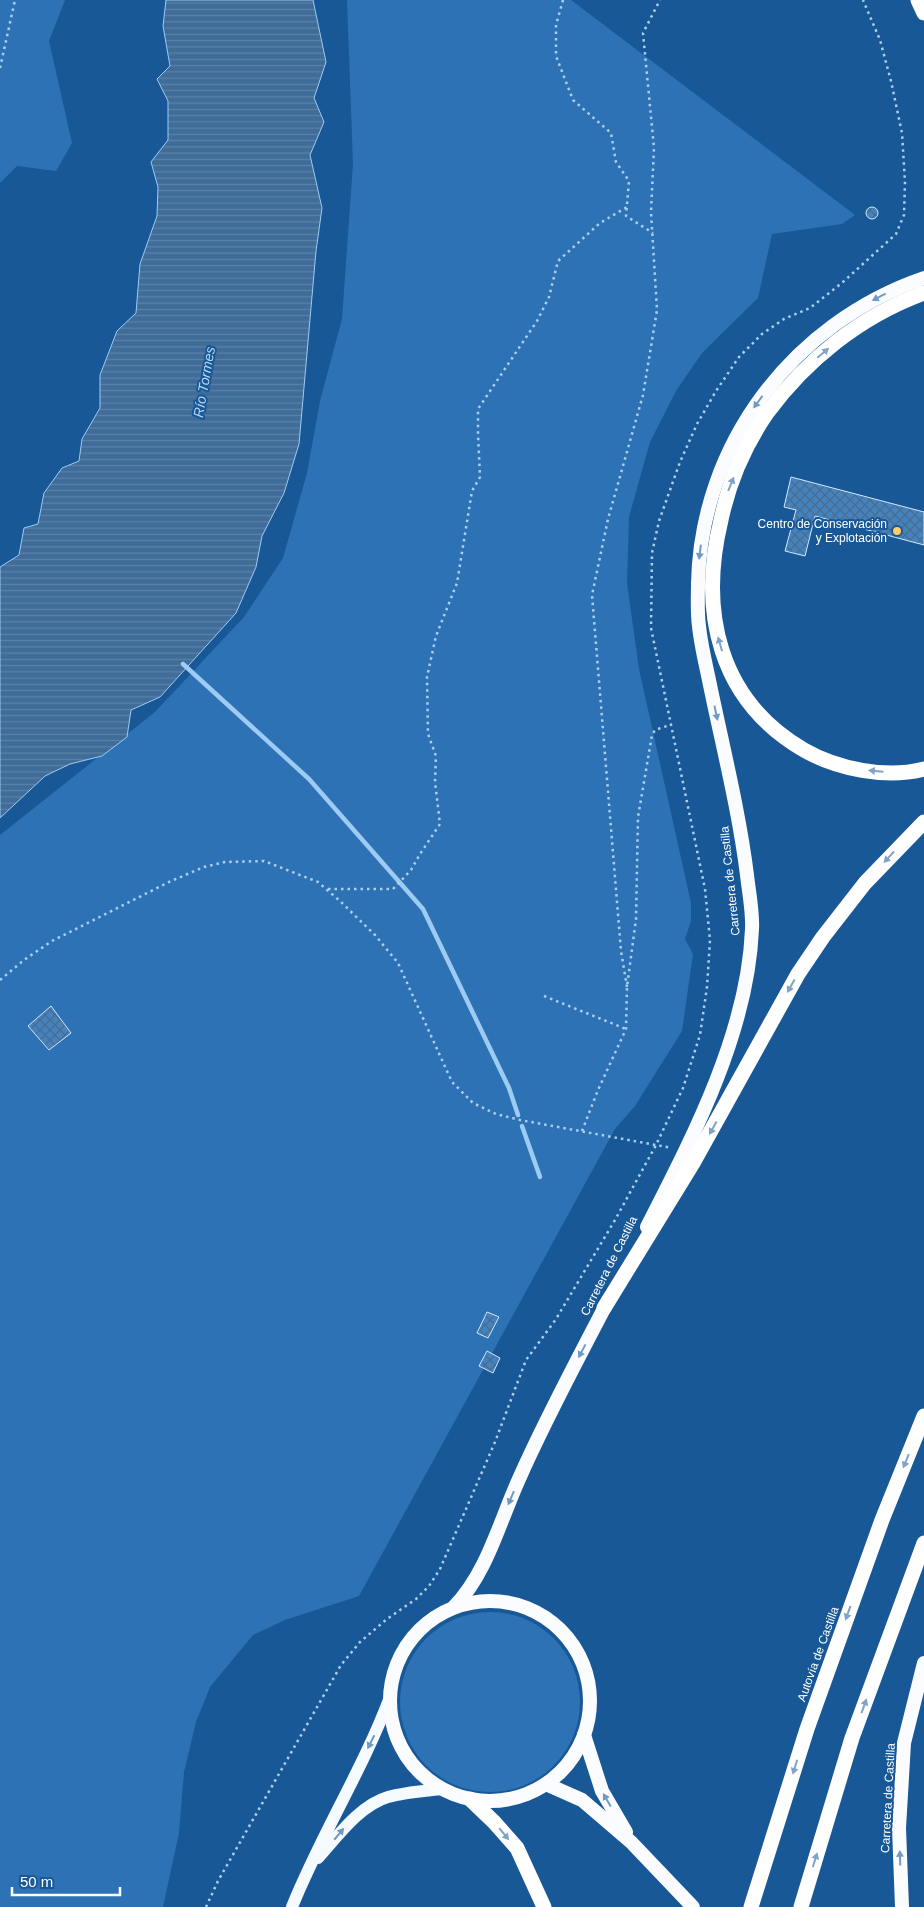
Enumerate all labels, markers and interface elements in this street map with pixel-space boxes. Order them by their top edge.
one-way arrow [872,293,886,301]
water label: Río Tormes [190,345,218,419]
one-way arrow [817,348,829,359]
one-way arrow [753,395,763,409]
one-way arrow [728,477,735,492]
place label: Centro de Conservación y Explotación [758,517,887,545]
marker: Centro de Conservación y Explotación [891,525,903,537]
one-way arrow [696,545,704,561]
one-way arrow [715,636,723,651]
one-way arrow [712,705,720,721]
one-way arrow [868,767,884,775]
street label: Carretera de Castilla [717,825,743,936]
one-way arrow [884,850,895,863]
one-way arrow [787,979,796,993]
one-way arrow [708,1121,717,1135]
street label: Carretera de Castilla [578,1214,640,1318]
one-way arrow [578,1344,586,1359]
one-way arrow [901,1454,909,1468]
one-way arrow [507,1491,515,1506]
street label: Autovía de Castilla [794,1604,842,1703]
one-way arrow [844,1606,852,1621]
one-way arrow [861,1698,868,1713]
one-way arrow [367,1734,375,1749]
street label: Carretera de Castilla [878,1742,898,1853]
one-way arrow [791,1759,799,1774]
one-way arrow [602,1793,611,1806]
one-way arrow [499,1827,510,1840]
one-way arrow [333,1828,344,1841]
one-way arrow [895,1850,903,1866]
one-way arrow [811,1853,819,1868]
scale bar [12,1864,120,1896]
text: 50 m [20,1873,53,1890]

